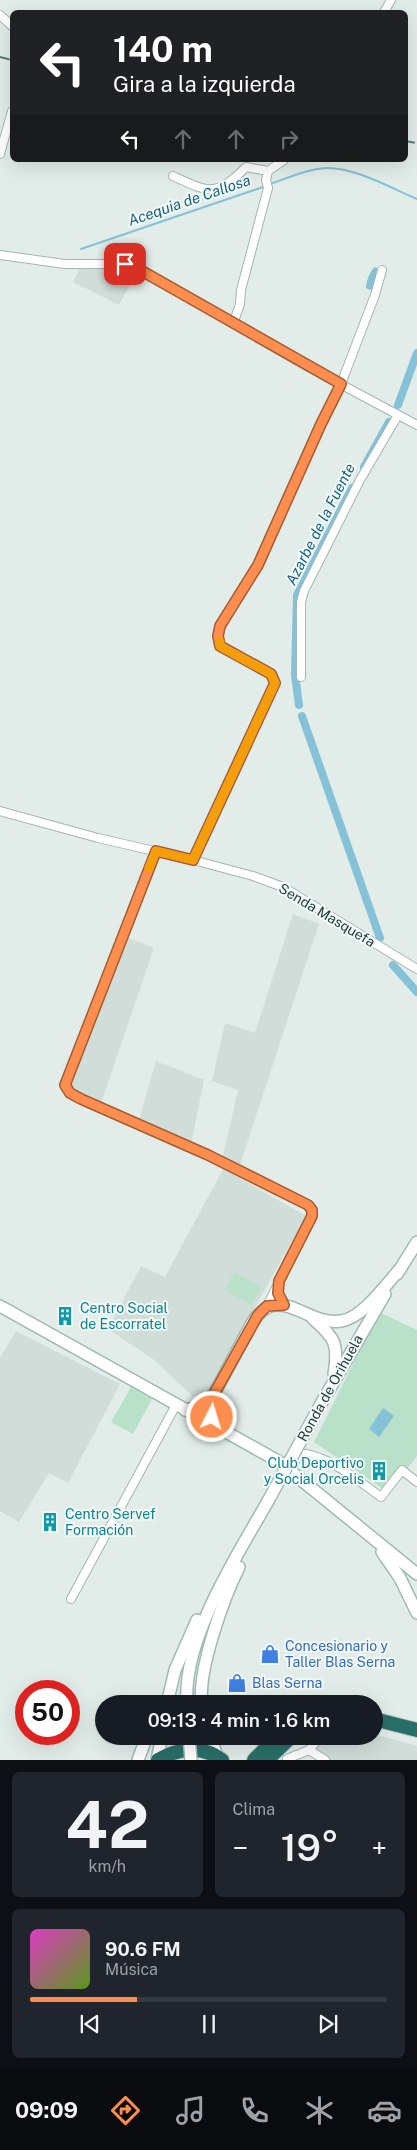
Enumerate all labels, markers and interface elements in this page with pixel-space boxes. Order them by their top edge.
text: 140 m [113,29,213,70]
icon: left [30,30,95,95]
text: Gira a la izquierda [113,71,296,97]
icon: left [116,125,144,153]
icon: ahead [169,125,197,153]
icon: ahead [222,125,250,153]
icon: right [275,125,303,153]
water label: Acequia de Callosa [126,171,252,229]
pin [104,243,146,285]
icon: arrive [111,250,139,278]
water label: Azarbe de la Fuente [282,460,358,588]
street label: Senda Masquefa [276,880,378,950]
place label: Centro Social de Escorratel [80,1300,168,1332]
building icon: Centro Social de Escorratel [54,1305,76,1327]
street label: Ronda de Orihuela [294,1332,366,1444]
position arrow [185,1390,237,1442]
place label: Club Deportivo y Social Orcelis [264,1455,364,1487]
building icon: Club Deportivo y Social Orcelis [368,1460,390,1482]
place label: Centro Servef Formación [65,1506,156,1538]
building icon: Centro Servef Formación [39,1511,61,1533]
place label: Concesionario y Taller Blas Serna [285,1638,395,1670]
shop icon: Concesionario y Taller Blas Serna [259,1643,281,1665]
shop icon: Blas Serna [226,1672,248,1694]
place label: Blas Serna [252,1675,322,1691]
speed limit sign: 50 [15,1680,80,1745]
text: 09:13 · 4 min · 1.6 km [148,1709,330,1731]
text: 42 [65,1786,149,1863]
text: Clima [233,1800,275,1819]
text: 19° [281,1825,339,1870]
text: − [233,1831,248,1864]
text: + [371,1831,387,1864]
text: km/h [88,1857,126,1876]
text: 90.6 FM [105,1938,181,1960]
text: Música [105,1960,158,1979]
icon: previous [76,2010,104,2038]
icon: pause [195,2010,223,2038]
icon: next [314,2010,342,2038]
icon: directions [108,2093,143,2128]
icon: music [173,2093,208,2128]
icon: phone [237,2093,272,2128]
icon: climate [302,2093,337,2128]
icon: car [367,2093,402,2128]
text: 09:09 [15,2097,78,2123]

